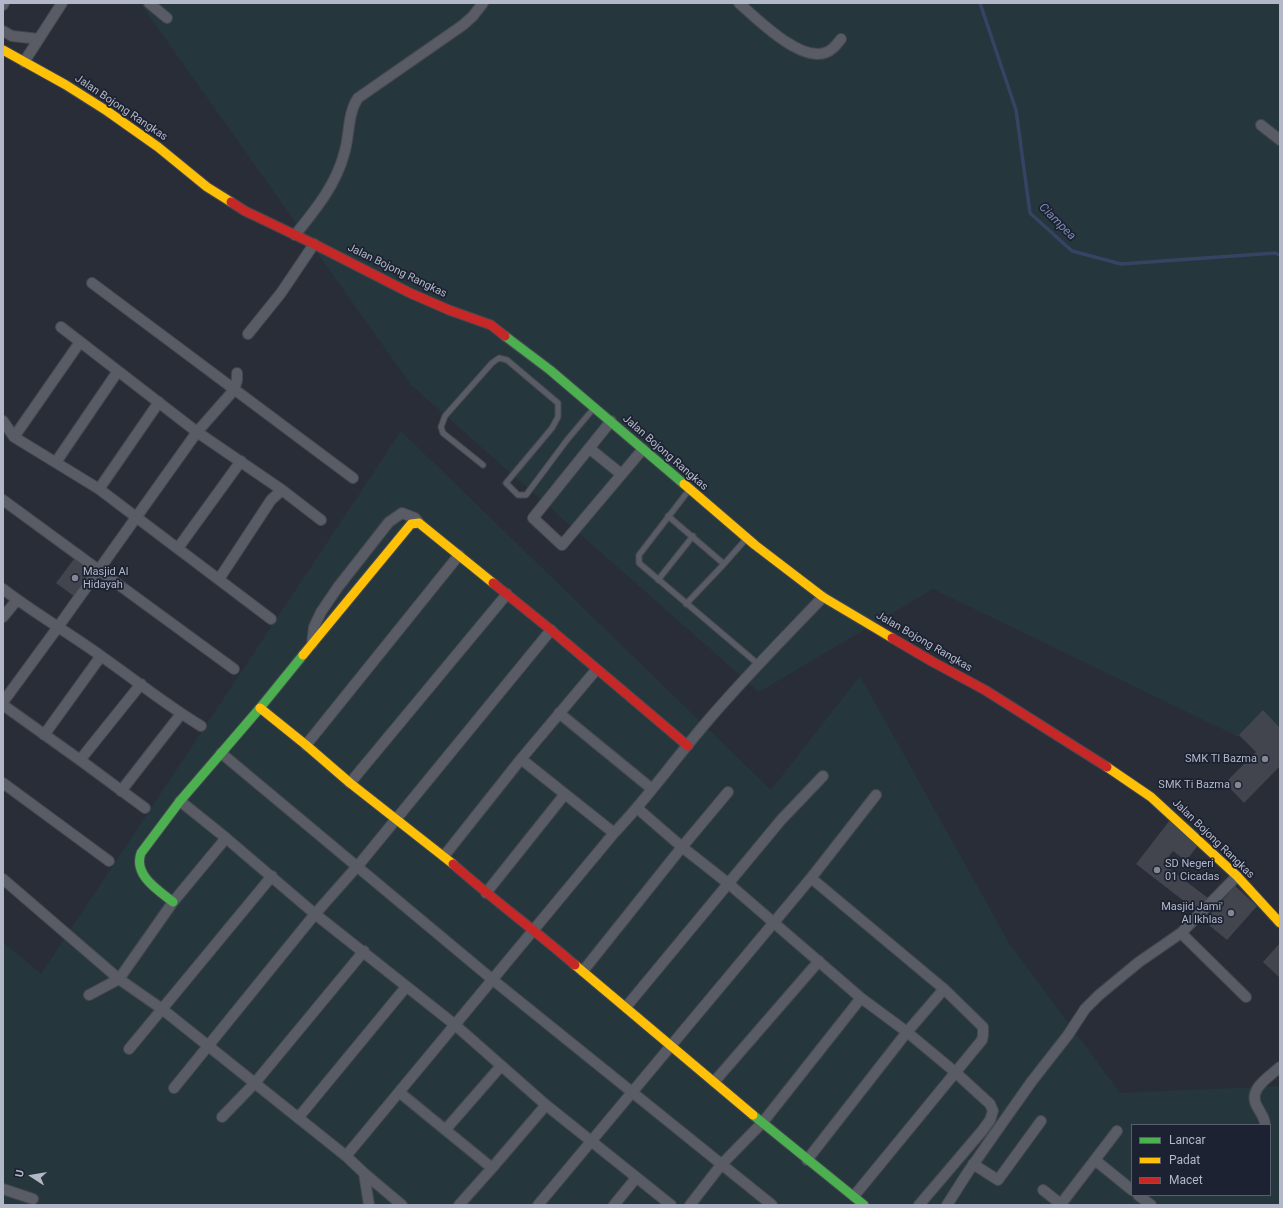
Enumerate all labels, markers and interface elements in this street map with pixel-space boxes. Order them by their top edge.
street label: Jalan Bojong Rangkas [72,72,170,144]
water label: Ciampea [1036,201,1078,243]
street label: Jalan Bojong Rangkas [345,241,449,301]
street label: Jalan Bojong Rangkas [620,412,710,494]
place label: Masjid Al Hidayah [83,565,128,591]
marker: Masjid Al Hidayah [70,573,80,583]
street label: Jalan Bojong Rangkas [874,609,974,675]
place label: SMK TI Bazma [1185,752,1257,766]
marker: SMK TI Bazma [1260,754,1270,764]
place label: SMK Ti Bazma [1158,778,1230,792]
marker: SMK Ti Bazma [1233,780,1243,790]
street label: Jalan Bojong Rangkas [1169,796,1257,882]
place label: SD Negeri 01 Cicadas [1165,857,1220,883]
marker: SD Negeri 01 Cicadas [1152,865,1162,875]
place label: Masjid Jami' Al Ikhlas [1161,900,1223,926]
marker: Masjid Jami' Al Ikhlas [1226,908,1236,918]
legend [1131,1124,1271,1196]
text: Lancar [1169,1133,1206,1147]
text: Padat [1169,1153,1200,1167]
north arrow [12,1156,52,1196]
text: U [13,1169,27,1178]
text: Macet [1169,1173,1203,1187]

